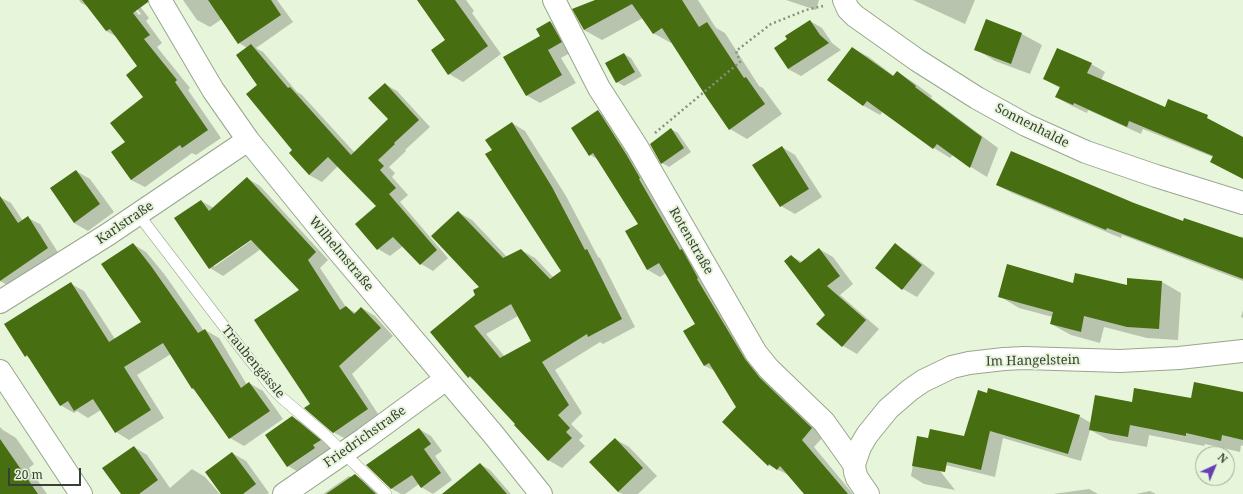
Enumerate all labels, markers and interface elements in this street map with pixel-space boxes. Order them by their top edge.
street label: Sonnenhalde [992,101,1072,151]
street label: Karlstraße [93,198,157,248]
street label: Rotenstraße [666,205,716,277]
street label: Wilhelmstraße [305,214,377,294]
street label: Traubengässle [218,323,288,401]
street label: Im Hangelstein [986,352,1080,370]
street label: Friedrichstraße [321,403,409,471]
north arrow [1195,446,1235,486]
text: N [1215,449,1231,466]
scale bar [10,460,83,486]
text: 20 m [15,466,43,483]

